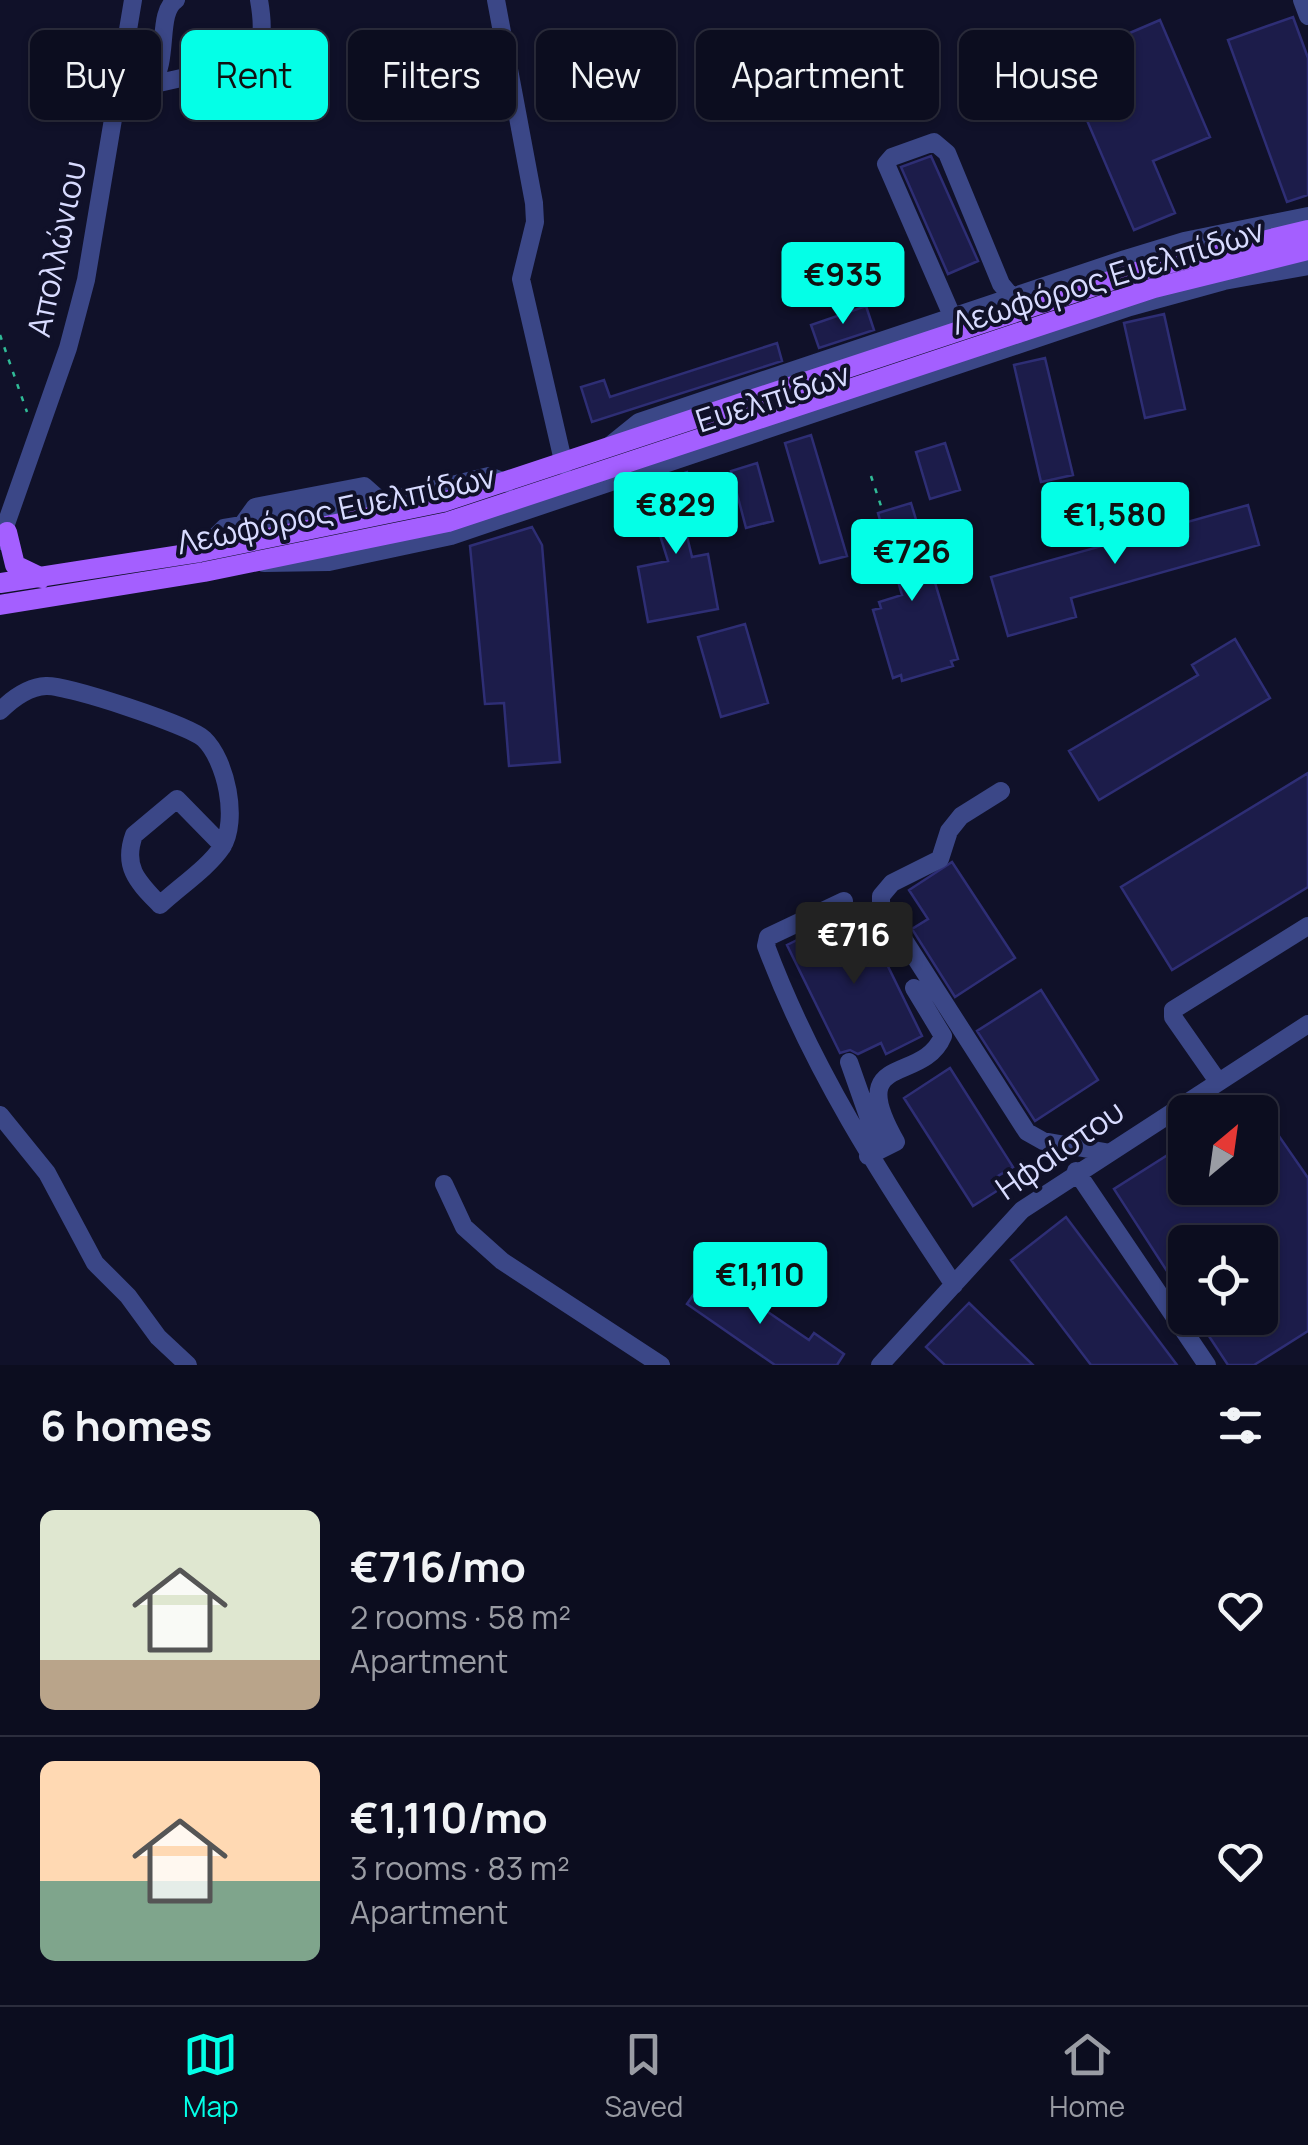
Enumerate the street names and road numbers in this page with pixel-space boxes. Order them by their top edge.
street label: Απολλώνιου [16,157,96,341]
street label: Λεωφόρος Ευελπίδων [946,208,1269,344]
street label: Ευελπίδων [690,351,855,443]
street label: Λεωφόρος Ευελπίδων [173,454,499,564]
street label: Ηφαίστου [986,1089,1132,1210]

